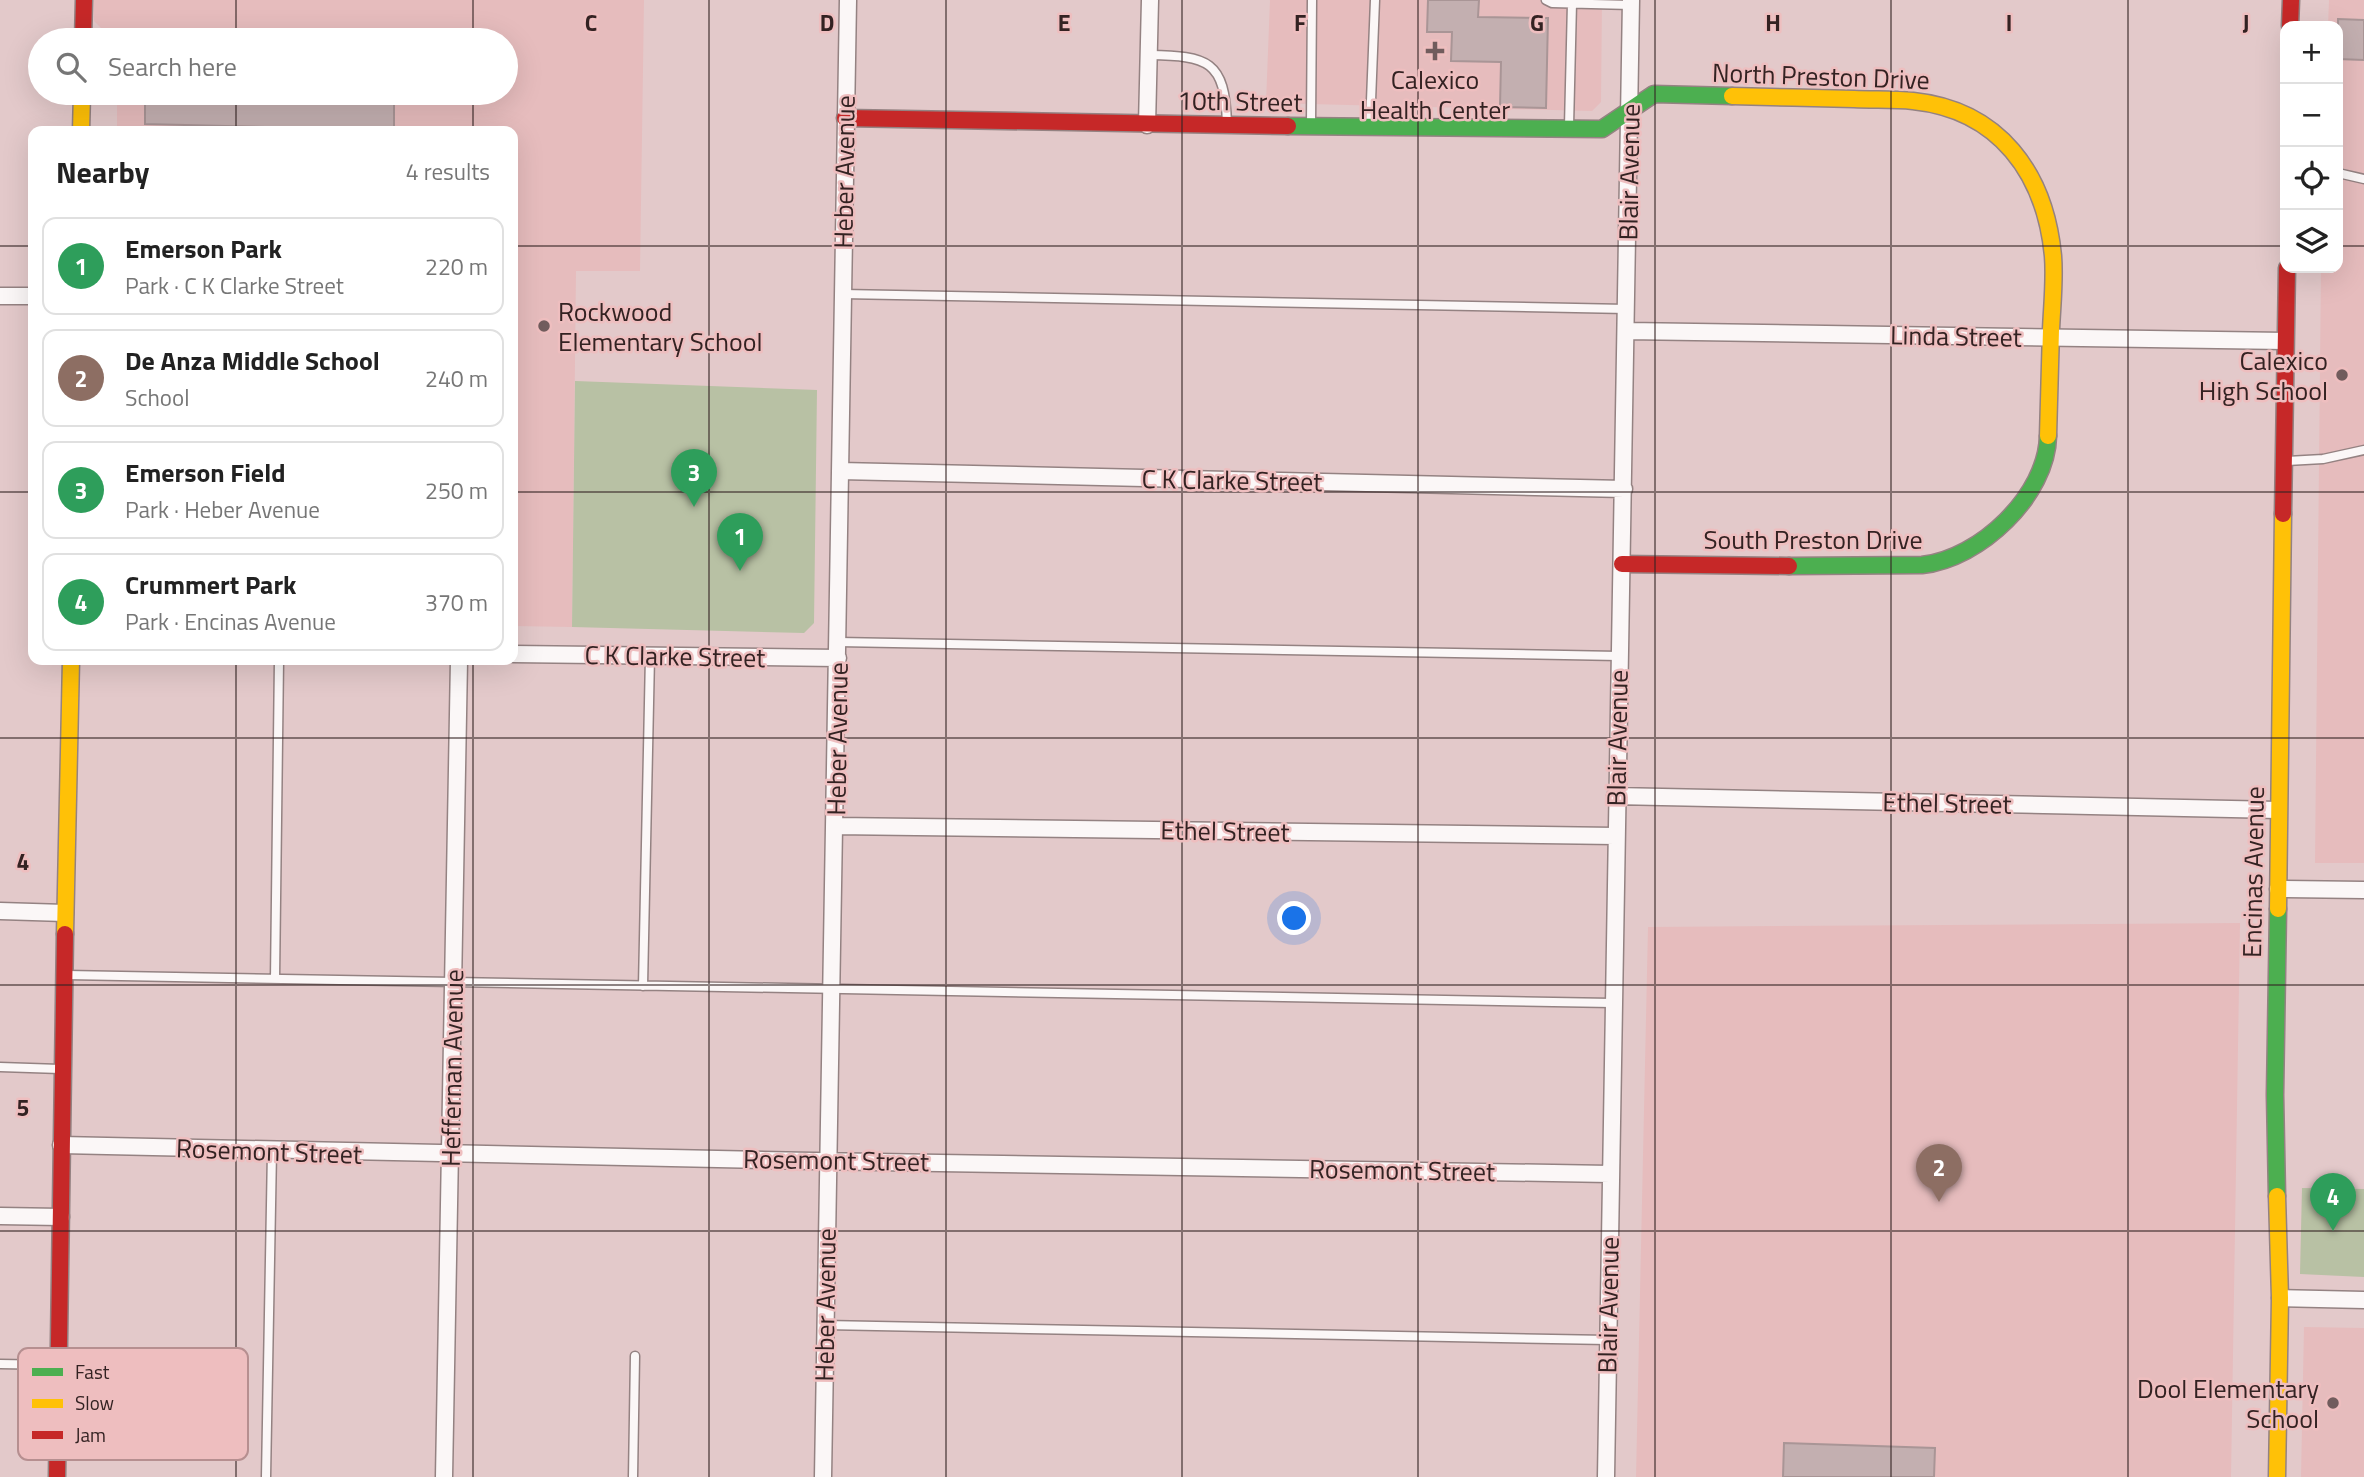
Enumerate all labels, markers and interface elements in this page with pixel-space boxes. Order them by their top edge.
text: C [585,5,597,40]
text: D [820,5,834,40]
text: E [1058,5,1070,40]
text: F [1294,5,1306,40]
text: G [1530,5,1544,40]
text: H [1765,5,1781,40]
text: I [2006,5,2012,40]
text: J [2243,5,2249,40]
map controls [2280,21,2343,273]
button: + [2280,21,2343,84]
search box [28,28,518,105]
marker: Calexico Health Center [1425,41,1445,61]
text: Search here [108,47,237,86]
icon: search [52,48,90,86]
street label: North Preston Drive [1712,53,1930,99]
place label: Calexico Health Center [1360,60,1510,129]
street label: 10th Street [1177,80,1303,122]
button: − [2280,84,2343,147]
street label: Heber Avenue [823,95,865,249]
street label: Blair Avenue [1608,103,1650,241]
button: locate [2280,147,2343,210]
text: Nearby [56,149,149,195]
text: 4 results [406,154,490,189]
button: layers [2280,210,2343,273]
text: Emerson Park [125,229,282,268]
text: 1 [75,249,87,284]
text: 220 m [425,249,488,284]
text: Park · C K Clarke Street [125,268,344,303]
place label: Rockwood Elementary School [558,292,763,361]
street label: Linda Street [1890,315,2022,357]
marker: Rockwood Elementary School [536,318,552,334]
text: De Anza Middle School [125,341,380,380]
place label: Calexico High School [2199,341,2328,410]
text: 2 [75,361,87,396]
text: 240 m [425,361,488,396]
marker: Calexico High School [2334,367,2350,383]
text: School [125,380,189,415]
pin: 3 [671,449,717,507]
text: Emerson Field [125,453,285,492]
street label: C K Clarke Street [1141,459,1323,501]
text: 3 [75,473,87,508]
text: 250 m [425,473,488,508]
text: Park · Heber Avenue [125,492,320,527]
pin: 1 [717,513,763,571]
street label: South Preston Drive [1703,520,1923,559]
text: Crummert Park [125,565,296,604]
text: 4 [75,585,87,620]
text: 370 m [425,585,488,620]
text: Park · Encinas Avenue [125,604,336,639]
street label: C K Clarke Street [584,635,766,677]
street label: Heber Avenue [816,662,858,816]
street label: Blair Avenue [1596,669,1638,807]
street label: Ethel Street [1882,782,2012,824]
street label: Encinas Avenue [2232,786,2274,958]
street label: Ethel Street [1160,810,1290,852]
text: 4 [17,844,29,879]
your location [1277,901,1311,935]
street label: Heffernan Avenue [431,969,473,1167]
text: 5 [17,1090,29,1125]
street label: Rosemont Street [175,1128,363,1174]
street label: Rosemont Street [743,1139,929,1181]
pin: 2 [1916,1144,1962,1202]
street label: Rosemont Street [1309,1149,1495,1191]
pin: 4 [2310,1173,2356,1231]
street label: Heber Avenue [804,1228,846,1382]
street label: Blair Avenue [1587,1236,1629,1374]
legend [18,1348,248,1460]
text: Fast [75,1357,110,1386]
place label: Dool Elementary School [2137,1369,2319,1438]
text: Slow [75,1388,114,1417]
marker: Dool Elementary School [2325,1395,2341,1411]
text: Jam [75,1420,106,1449]

